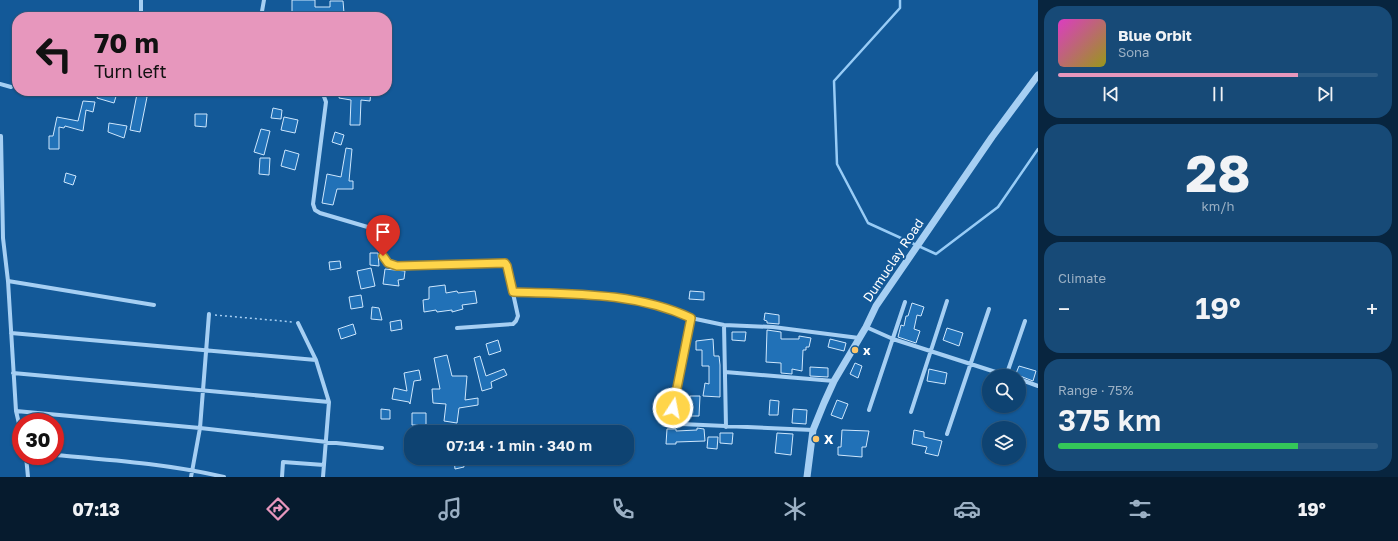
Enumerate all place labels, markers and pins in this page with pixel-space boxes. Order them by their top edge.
pin [366,215,400,256]
place label: x [863,342,871,358]
marker: x [850,345,860,355]
place label: X [824,431,834,447]
marker: X [811,434,821,444]

